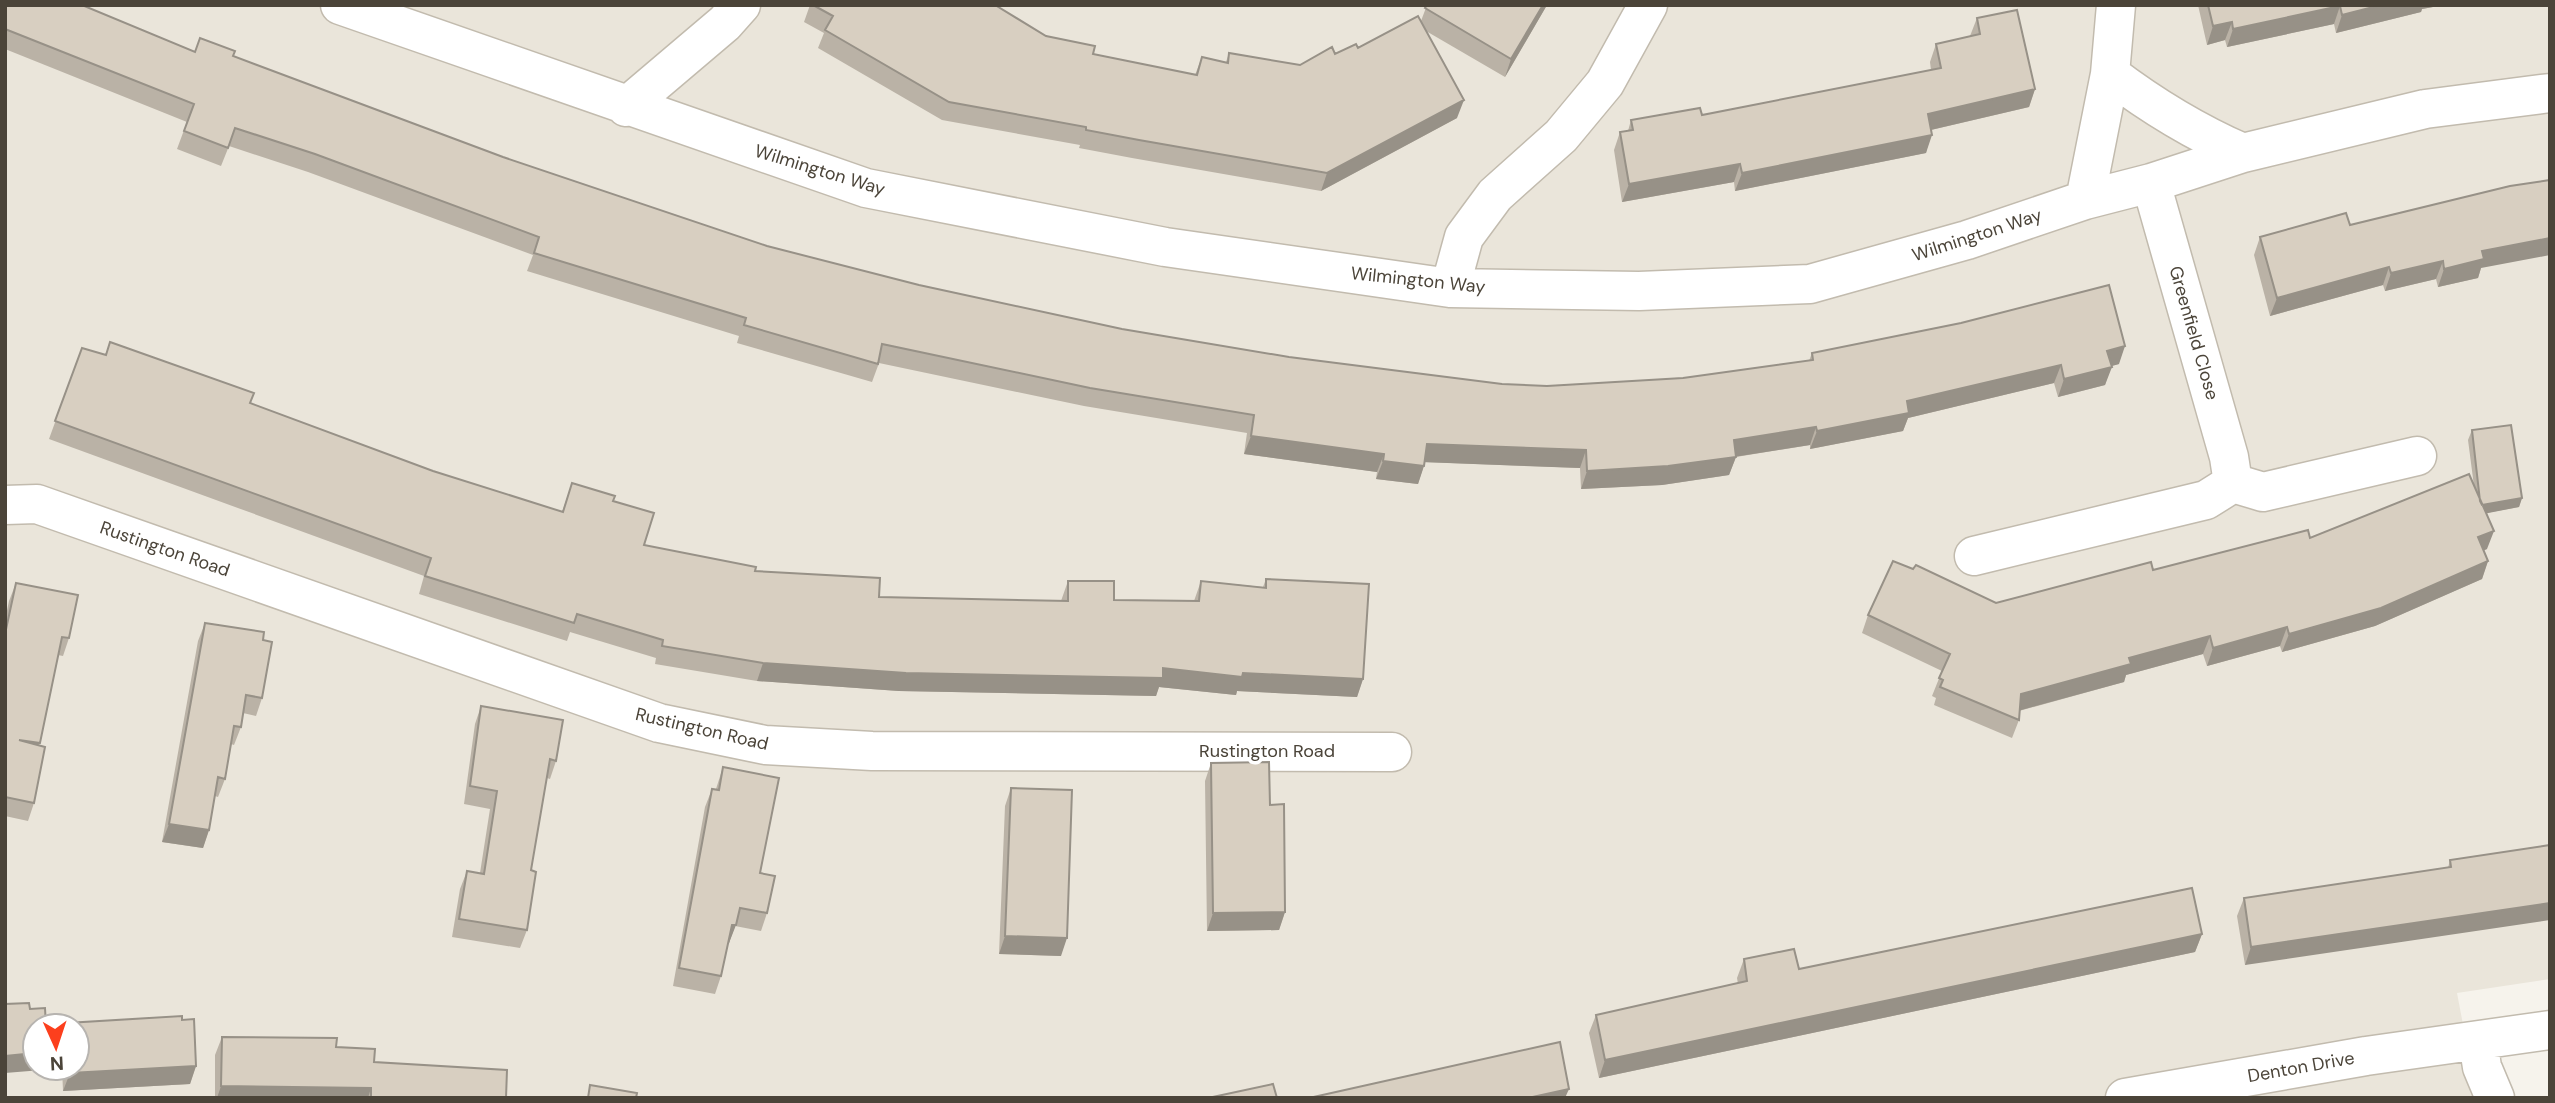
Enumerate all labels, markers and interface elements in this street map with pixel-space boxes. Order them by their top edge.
street label: Wilmington Way [752,139,888,201]
street label: Wilmington Way [1909,203,2045,267]
street label: Wilmington Way [1350,261,1486,299]
street label: Greenfield Close [2163,263,2225,403]
street label: Rustington Road [97,516,233,582]
street label: Rustington Road [633,702,771,756]
street label: Rustington Road [1199,739,1335,763]
north arrow [21,1012,91,1082]
street label: Denton Drive [2246,1046,2356,1088]
text: N [49,1051,64,1076]

